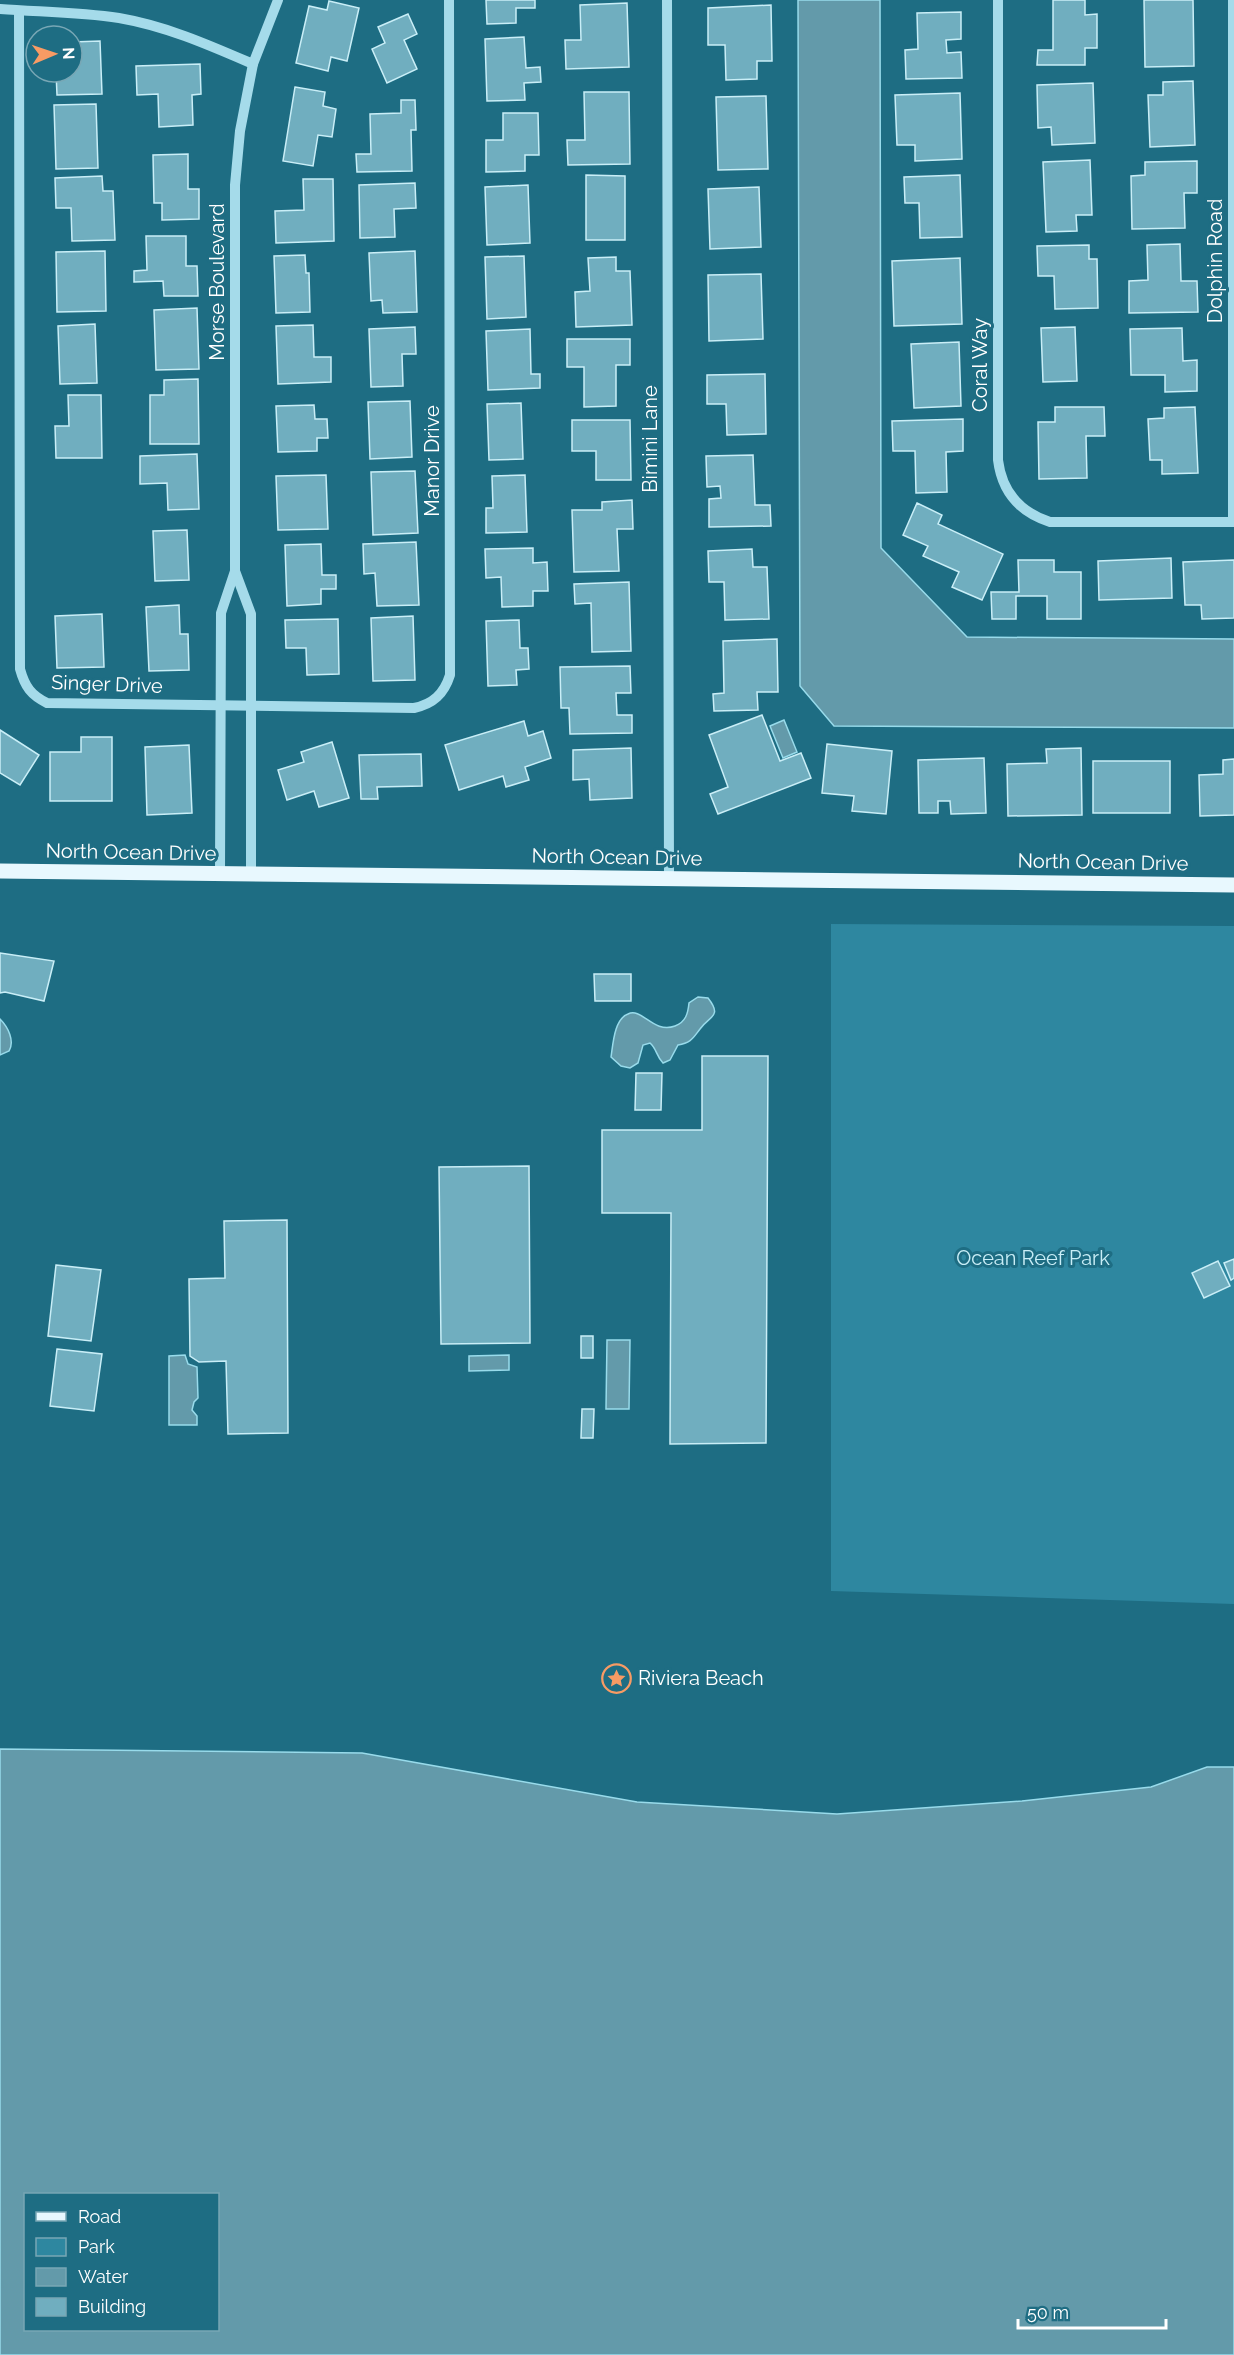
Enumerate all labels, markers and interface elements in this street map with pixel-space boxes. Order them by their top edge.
north arrow [24,24,84,84]
text: N [59,47,78,60]
street label: Dolphin Road [1203,199,1227,323]
street label: Morse Boulevard [205,203,229,361]
street label: Coral Way [968,318,992,412]
street label: Bimini Lane [638,385,662,493]
street label: Manor Drive [420,405,444,517]
street label: Singer Drive [51,670,163,698]
street label: North Ocean Drive [45,839,217,865]
street label: North Ocean Drive [531,844,703,870]
street label: North Ocean Drive [1017,849,1189,875]
park label: Ocean Reef Park [956,1246,1110,1270]
place icon: Riviera Beach [601,1662,633,1694]
place label: Riviera Beach [638,1666,764,1690]
legend [24,2193,219,2331]
text: Road [78,2206,121,2227]
text: Park [78,2236,115,2257]
text: Water [78,2266,129,2287]
scale bar [1018,2292,1166,2330]
text: Building [78,2296,146,2317]
text: 50 m [1027,2302,1069,2323]

